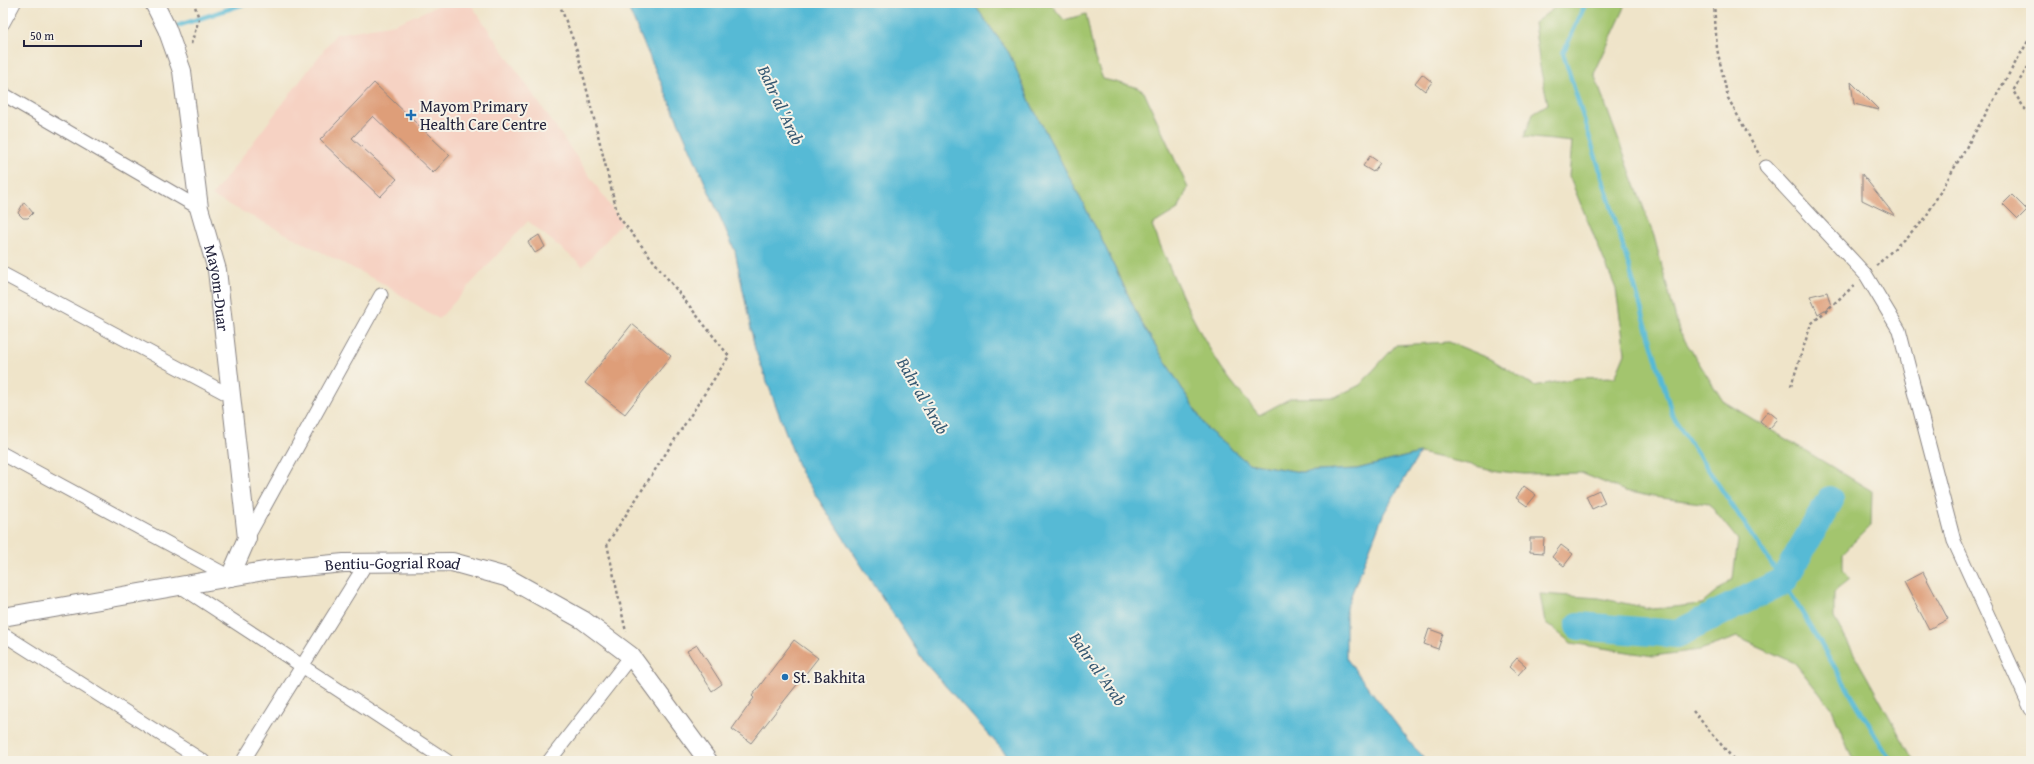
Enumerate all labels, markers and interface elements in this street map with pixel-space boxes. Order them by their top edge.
scale bar [24,22,141,48]
text: 50 m [30,27,54,44]
water label: Bahr al 'Arab [752,60,811,149]
place label: Mayom Primary Health Care Centre [420,94,547,136]
marker: Mayom Primary Health Care Centre [405,109,417,121]
street label: Mayom-Duar [198,242,236,333]
water label: Bahr al 'Arab [891,352,956,439]
street label: Bentiu-Gogrial Road [324,550,464,577]
water label: Bahr al 'Arab [1063,626,1133,711]
place label: St. Bakhita [793,665,866,689]
marker: St. Bakhita [780,672,790,682]

